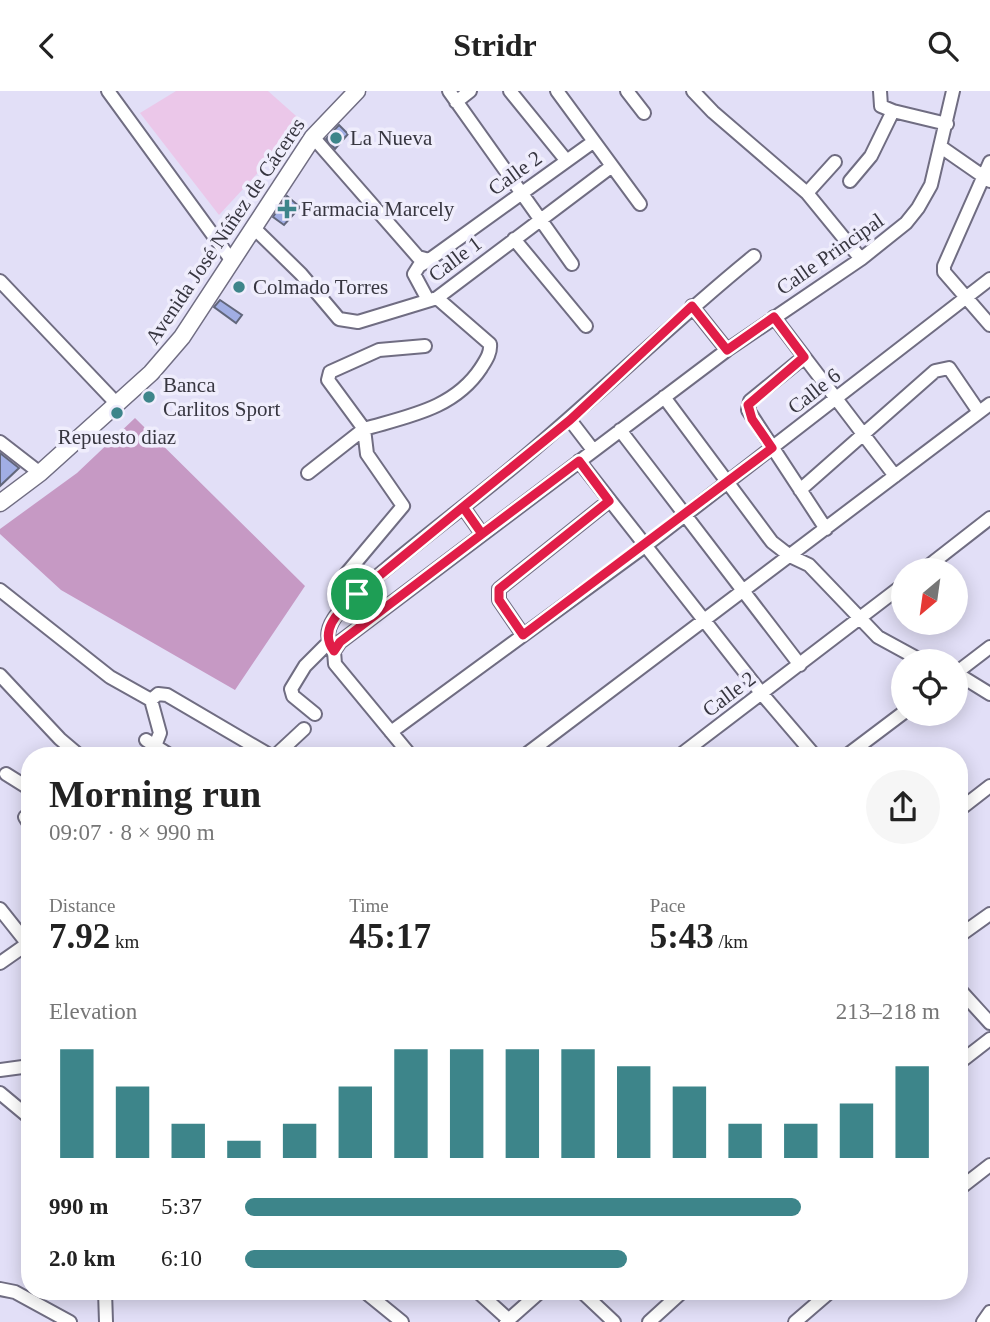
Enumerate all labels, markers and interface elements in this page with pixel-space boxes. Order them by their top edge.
icon: back [28,27,66,65]
text: Stridr [453,27,537,63]
icon: search [924,27,962,65]
street label: Avenida José Núñez de Cáceres [140,113,310,349]
place label: La Nueva [350,126,433,150]
marker: La Nueva [328,130,344,146]
street label: Calle 2 [484,146,546,200]
place label: Farmacia Marcely [301,197,455,221]
marker: Farmacia Marcely [279,201,295,217]
street label: Calle Principal [772,208,888,300]
street label: Calle 1 [424,231,486,287]
place label: Colmado Torres [253,275,388,299]
marker: Colmado Torres [231,279,247,295]
street label: Calle 6 [783,363,845,419]
place label: Banca Carlitos Sport [163,373,280,421]
marker: Banca Carlitos Sport [141,389,157,405]
marker: Repuesto diaz [109,405,125,421]
place label: Repuesto diaz [58,425,176,449]
north arrow [891,558,968,635]
map controls [891,558,968,726]
pin [327,564,387,624]
icon: arrive [338,575,376,613]
button: locate [891,649,968,726]
street label: Calle 2 [698,666,760,722]
button: share [866,770,940,844]
text: Morning run [49,773,261,815]
text: 09:07 · 8 × 990 m [49,820,215,845]
text: Distance [49,895,115,916]
text: Time [349,895,389,916]
text: Pace [650,895,686,916]
text: 7.92 [49,917,110,956]
text: 45:17 [349,917,431,956]
text: 5:43 [650,917,714,956]
text: km [110,931,139,952]
text: /km [714,931,748,952]
text: Elevation [49,999,137,1024]
text: 213–218 m [836,999,940,1024]
text: 990 m [49,1194,108,1219]
text: 5:37 [161,1194,202,1219]
text: 2.0 km [49,1246,115,1271]
text: 6:10 [161,1246,202,1271]

